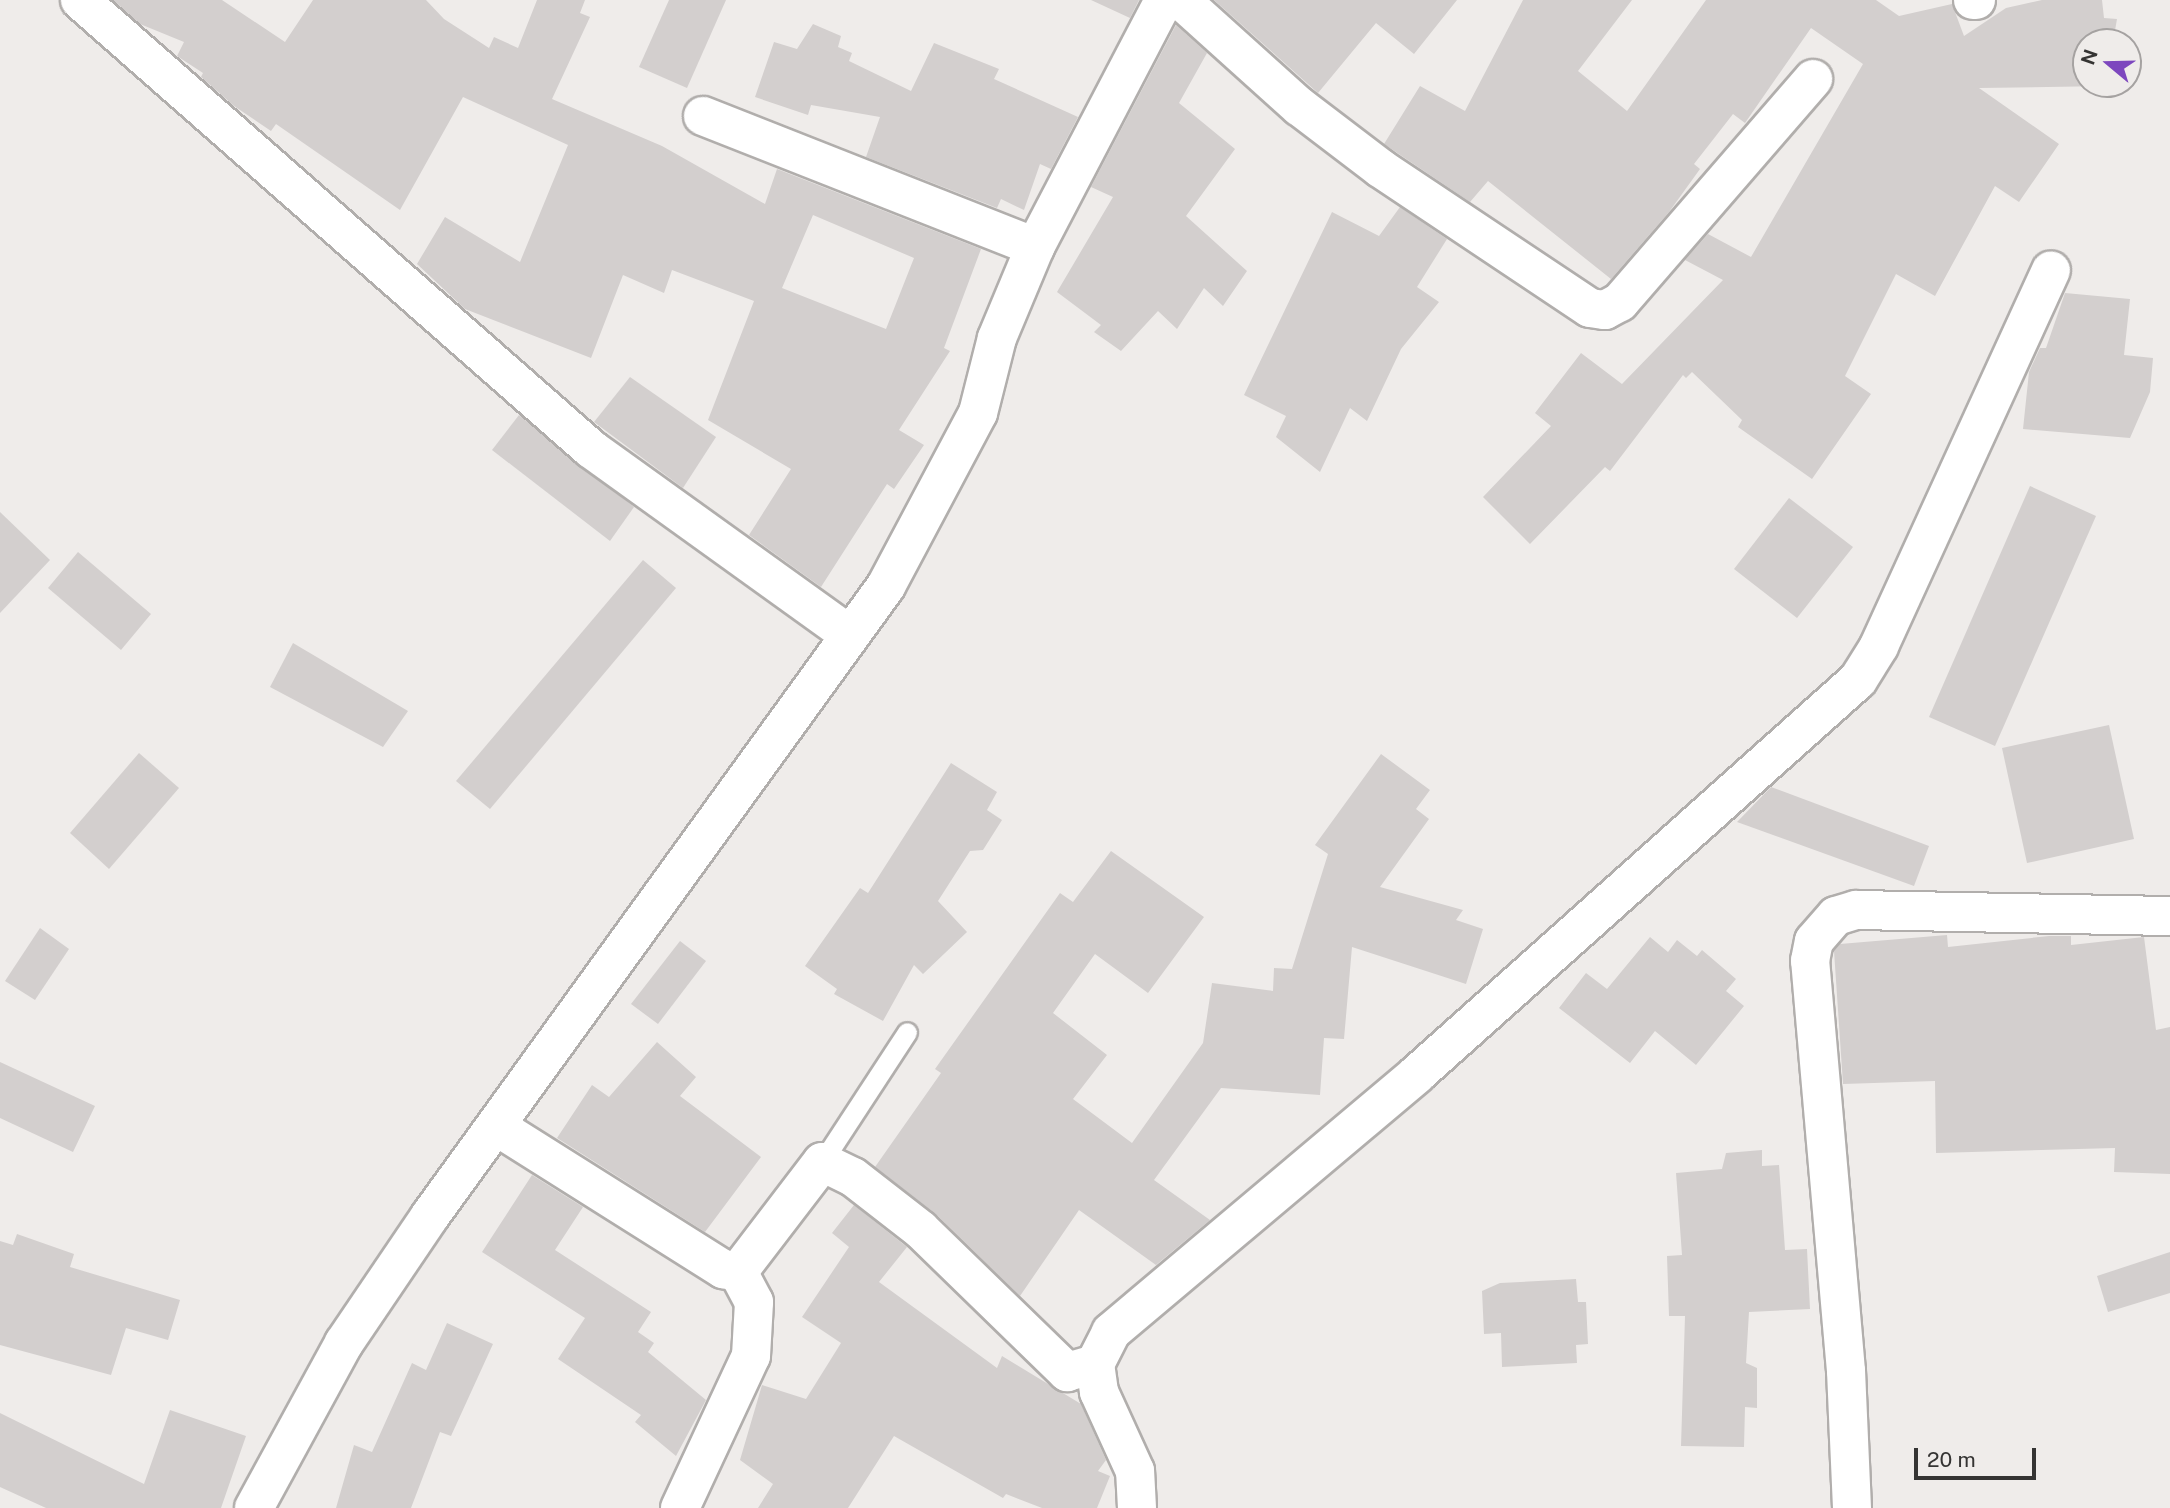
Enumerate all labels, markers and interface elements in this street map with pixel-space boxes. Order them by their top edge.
north arrow [2072,28,2142,98]
text: N [2076,46,2102,67]
scale bar [1918,1434,2040,1478]
text: 20 m [1927,1447,1976,1472]

